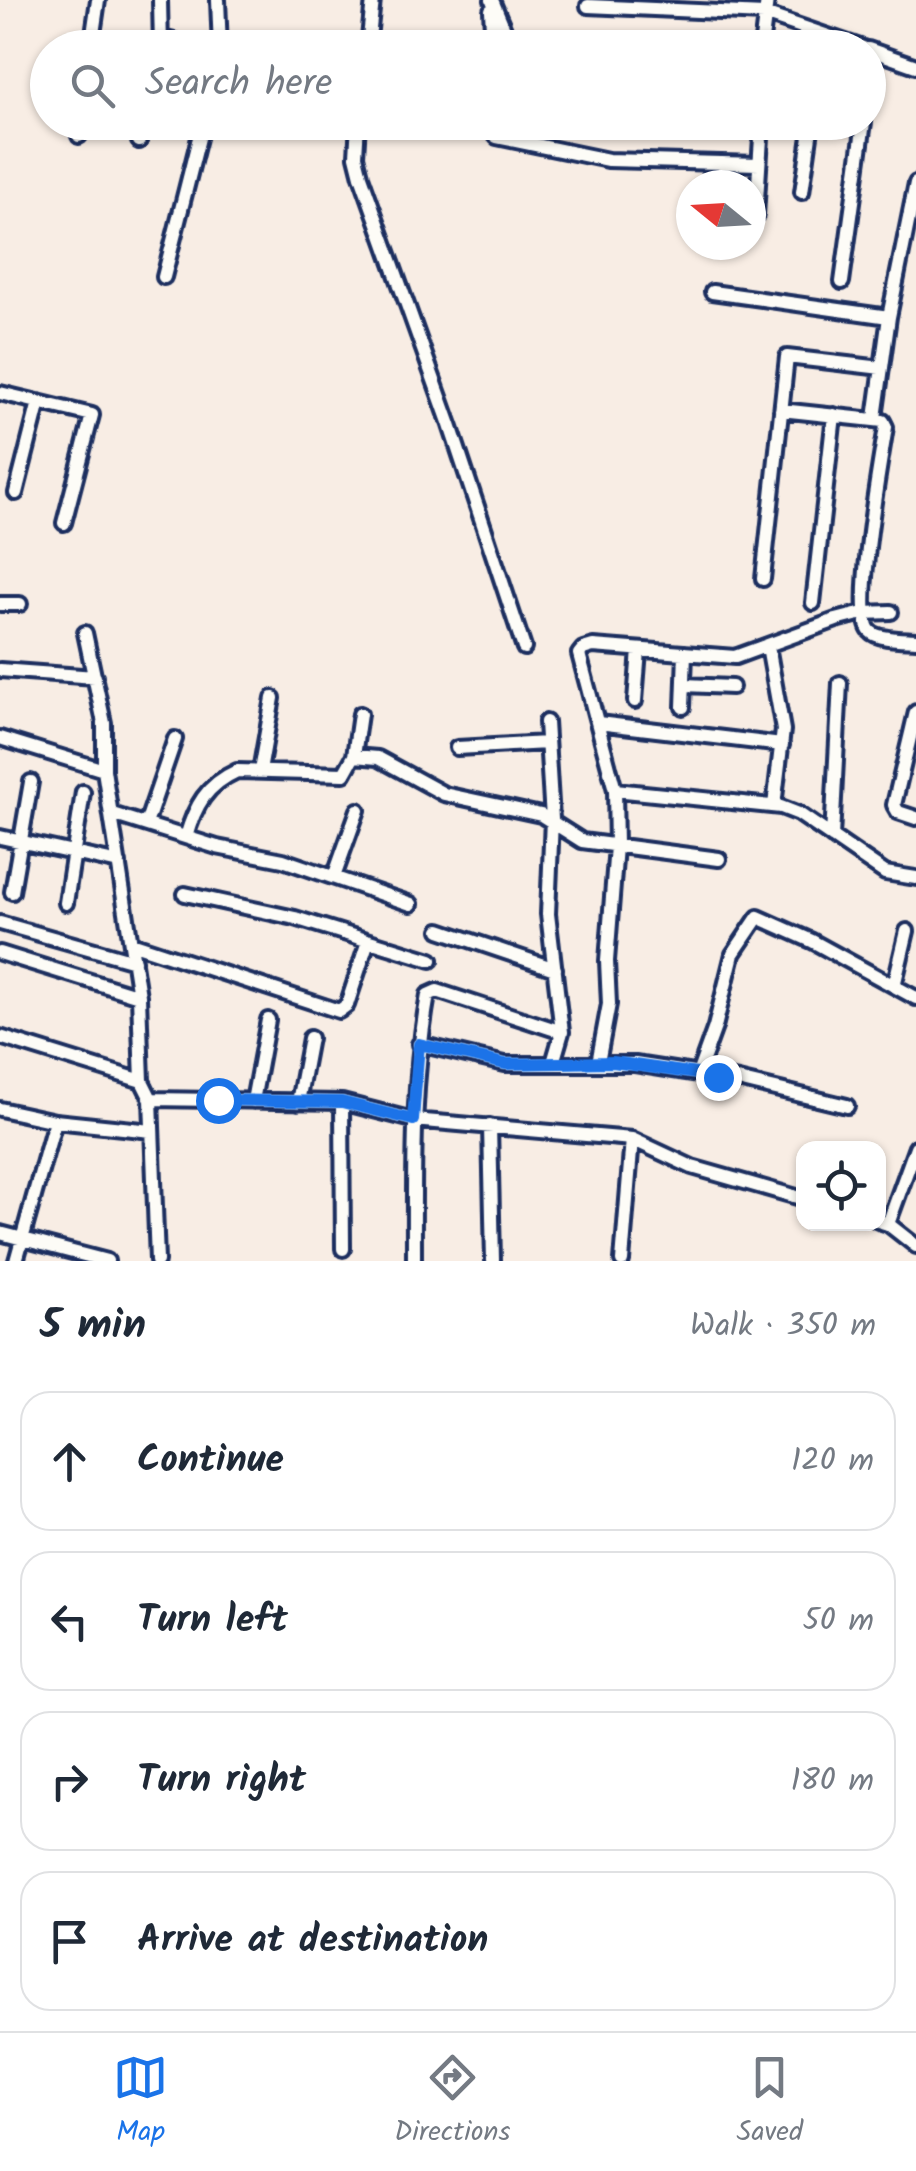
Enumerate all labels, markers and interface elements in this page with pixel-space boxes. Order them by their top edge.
search box [30,30,886,140]
text: Search here [145,55,332,115]
icon: search [65,58,120,113]
north arrow [676,170,766,260]
route end [696,1055,742,1101]
route start [196,1078,242,1124]
map controls [796,1141,886,1231]
button: locate [796,1141,886,1231]
text: 5 min [40,1293,146,1360]
text: Walk · 350 m [690,1301,876,1352]
text: Continue [137,1431,284,1491]
icon: ahead [42,1434,97,1489]
text: 120 m [791,1436,874,1487]
text: Turn left [137,1591,288,1651]
icon: left [42,1594,97,1649]
text: 50 m [803,1596,874,1647]
text: Turn right [137,1751,306,1811]
icon: right [42,1754,97,1809]
text: 180 m [790,1756,874,1807]
text: Arrive at destination [137,1911,488,1971]
icon: arrive [42,1914,97,1969]
tab: Map [113,2050,168,2155]
tab: Directions [394,2050,510,2155]
tab: Saved [737,2050,803,2155]

